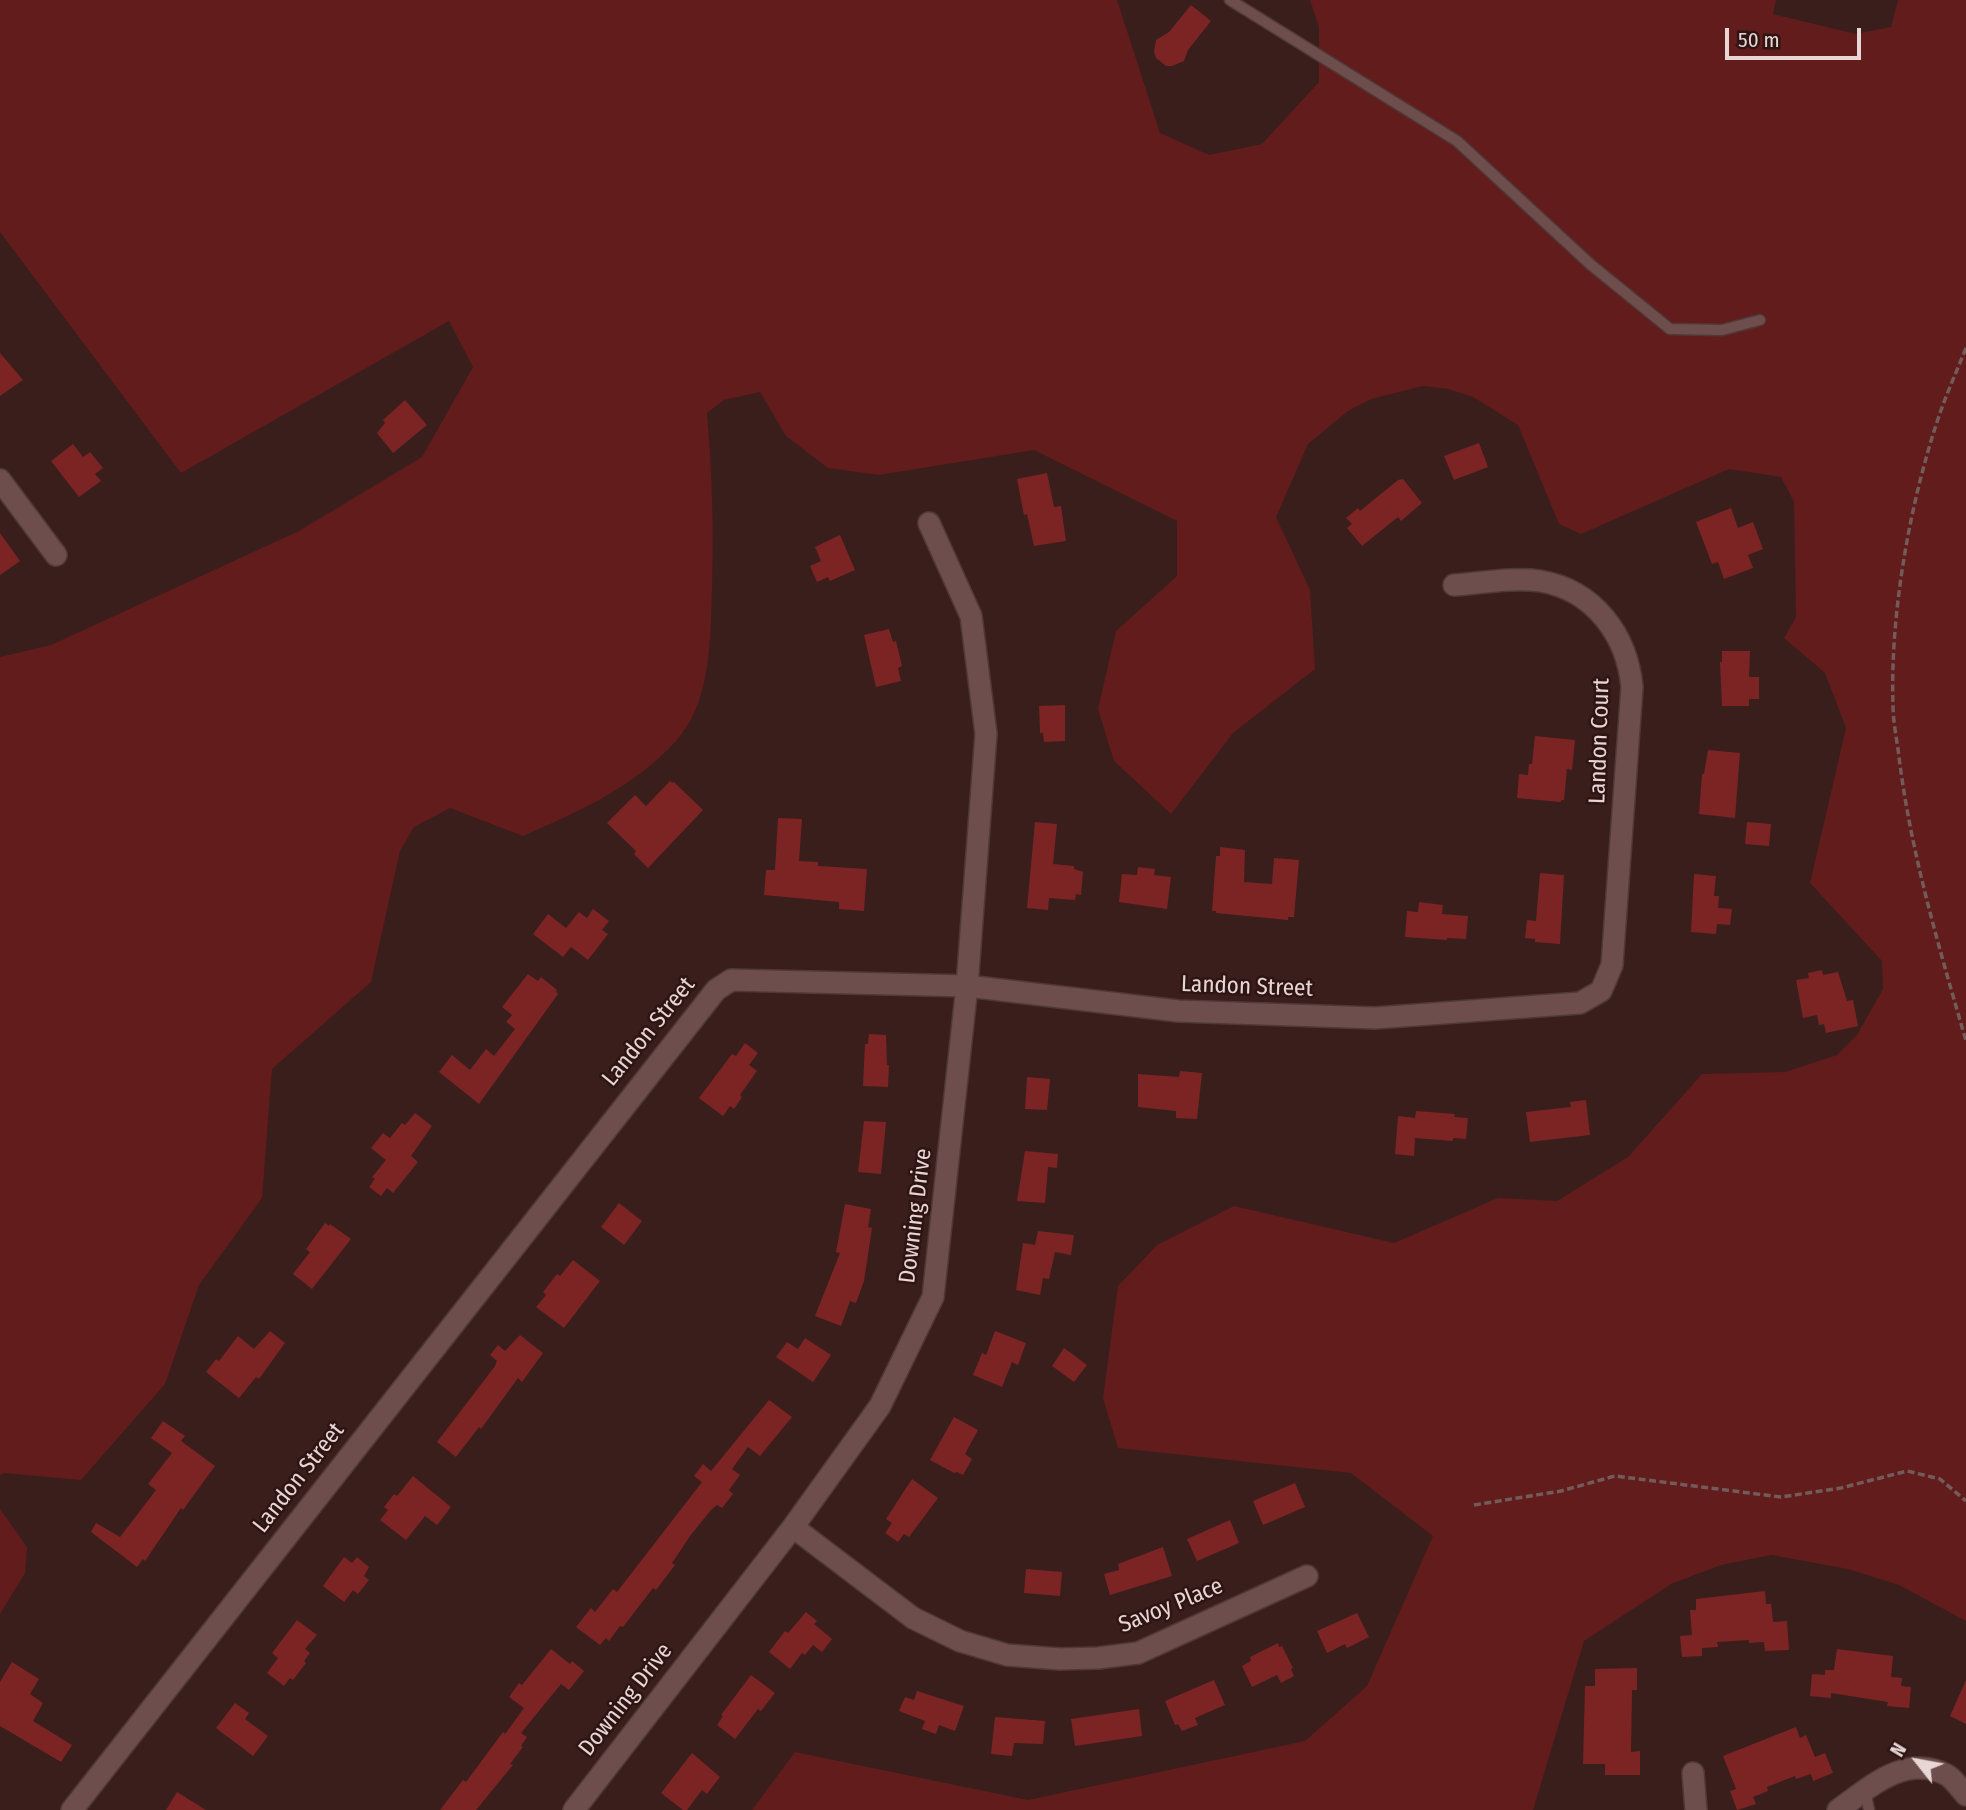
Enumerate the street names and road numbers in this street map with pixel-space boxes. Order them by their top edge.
street label: Landon Court [1584,677,1616,805]
street label: Landon Street [1181,971,1313,1003]
street label: Landon Street [597,972,701,1092]
street label: Downing Drive [894,1147,938,1285]
street label: Landon Street [248,1418,350,1538]
street label: Savoy Place [1115,1573,1227,1639]
street label: Downing Drive [573,1638,679,1762]

